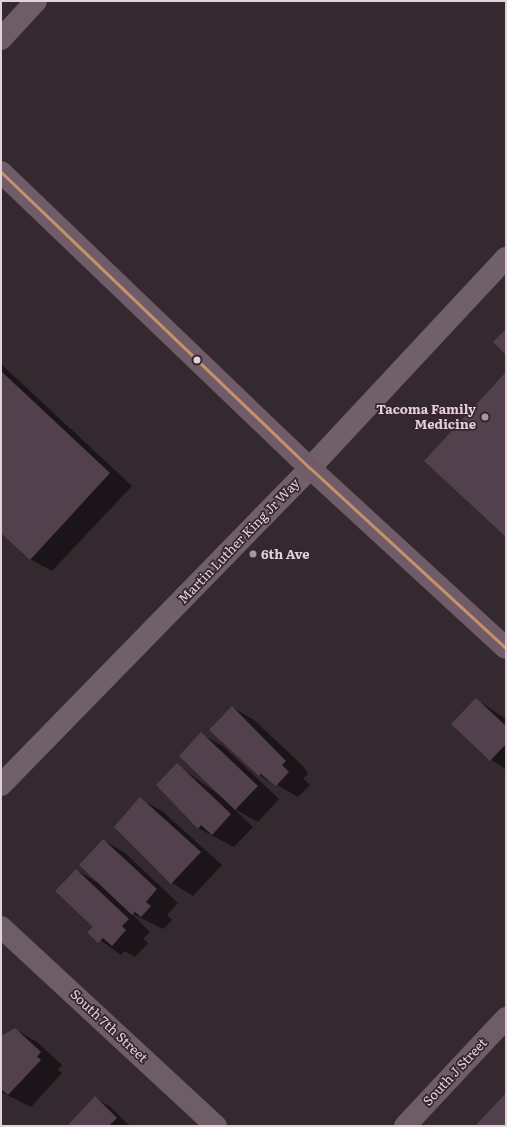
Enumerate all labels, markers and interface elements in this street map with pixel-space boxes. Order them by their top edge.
unlabelled marker [192,355,202,365]
place label: Tacoma Family Medicine [376,402,476,433]
marker: Tacoma Family Medicine [479,411,491,423]
street label: Martin Luther King Jr Way [175,475,303,607]
place label: 6th Ave [261,546,310,562]
marker: 6th Ave [248,549,258,559]
street label: South 7th Street [67,986,151,1066]
street label: South J Street [420,1035,490,1109]

